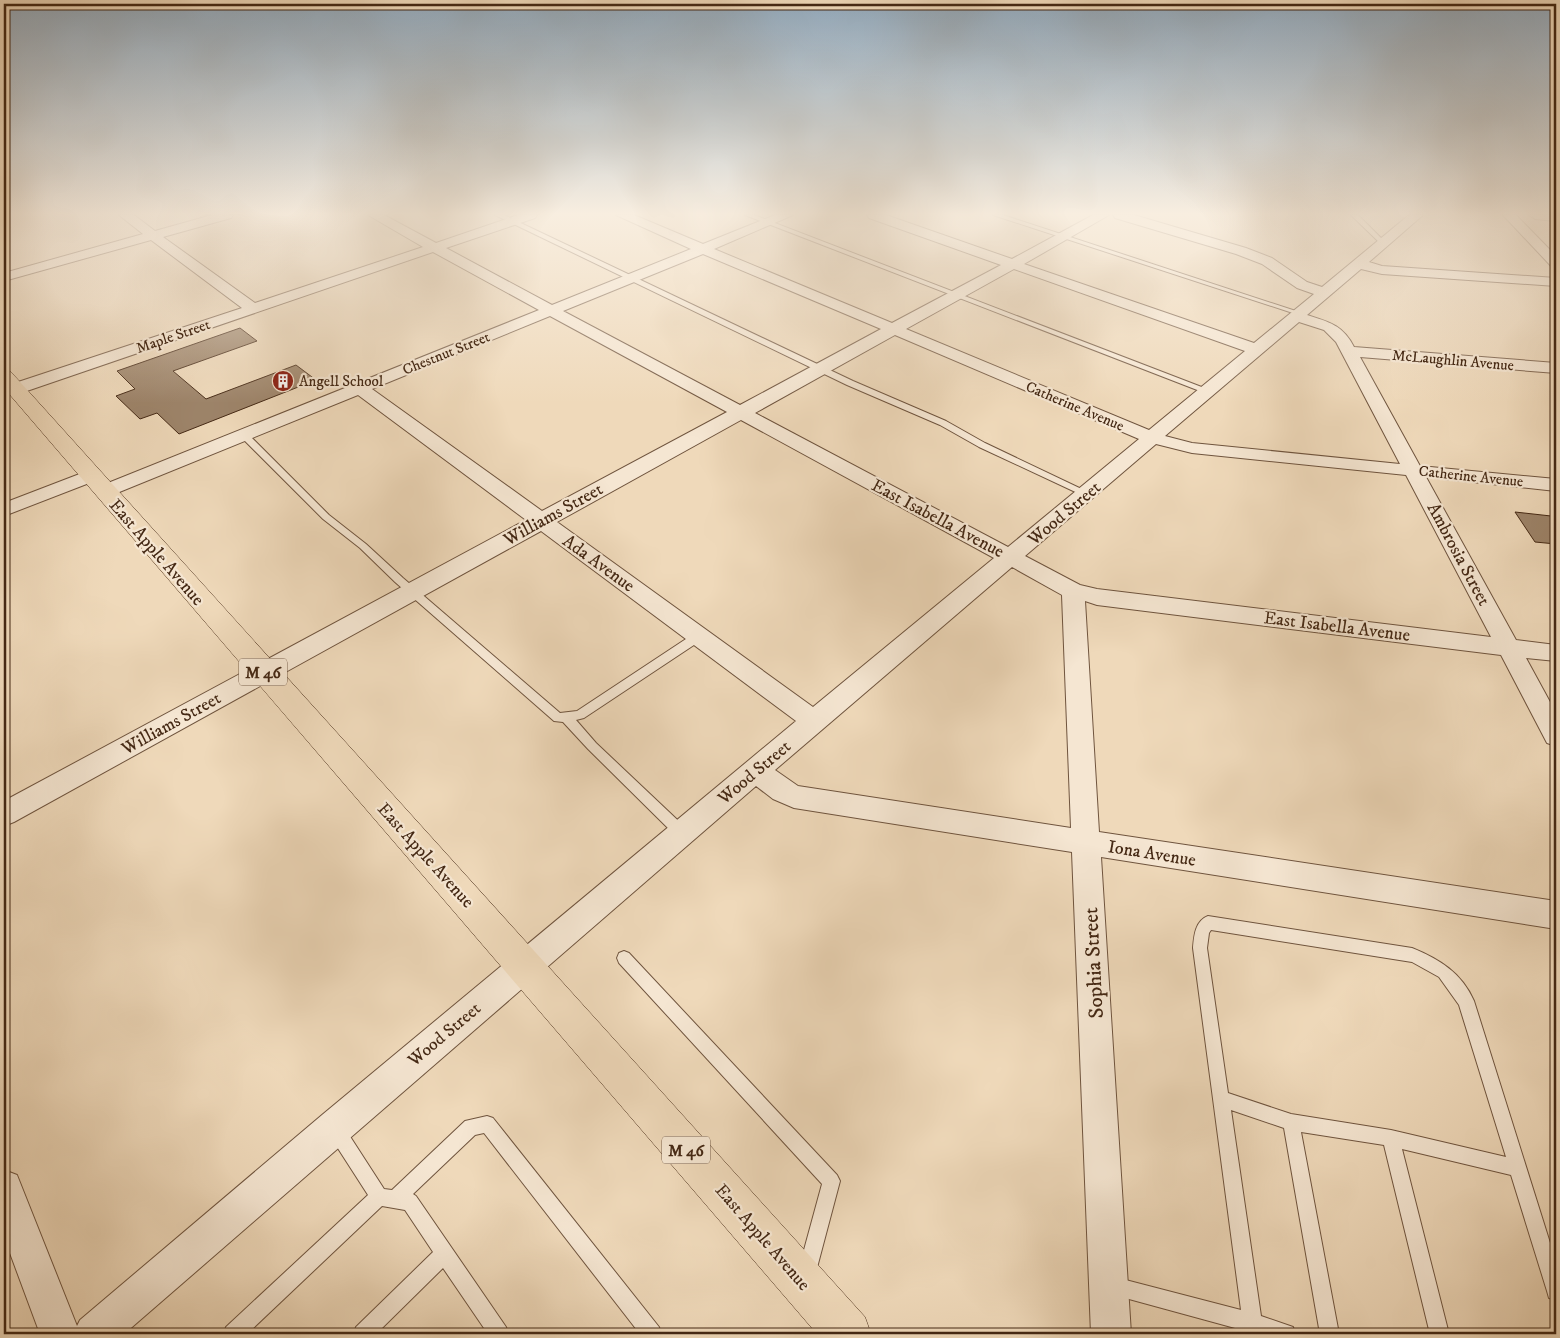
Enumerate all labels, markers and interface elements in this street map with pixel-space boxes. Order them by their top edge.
street label: Maple Street [134,315,213,358]
street label: Chestnut Street [400,327,493,380]
street label: McLaughlin Avenue [1391,346,1515,375]
building icon: Angell School [271,369,295,393]
place label: Angell School [299,372,384,391]
street label: Catherine Avenue [1023,377,1127,436]
street label: Catherine Avenue [1418,462,1524,491]
street label: East Isabella Avenue [867,475,1008,563]
street label: Wood Street [1023,477,1106,551]
street label: Williams Street [499,478,607,552]
street label: East Apple Avenue [104,495,209,610]
street label: Ambrosia Street [1422,499,1495,610]
street label: Ada Avenue [558,530,639,597]
street label: East Isabella Avenue [1262,607,1411,647]
road number: M 46 [239,659,287,686]
street label: Williams Street [117,687,225,761]
street label: Wood Street [713,736,796,810]
street label: East Apple Avenue [372,799,478,913]
street label: Iona Avenue [1106,836,1197,872]
street label: Sophia Street [1078,906,1110,1019]
street label: Wood Street [403,998,486,1072]
road number: M 46 [662,1136,710,1164]
street label: East Apple Avenue [710,1180,815,1295]

